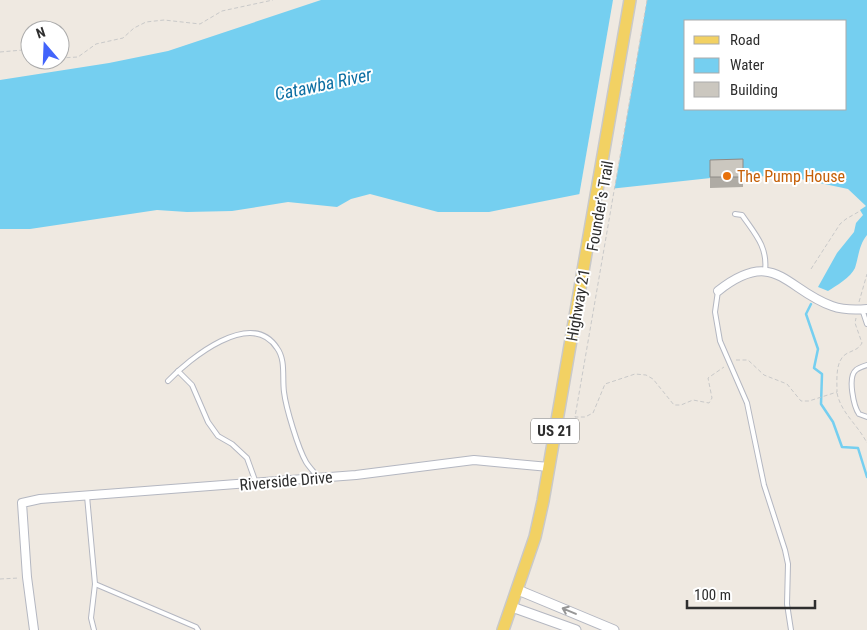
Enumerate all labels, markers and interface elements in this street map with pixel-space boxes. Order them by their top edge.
north arrow [20,20,70,70]
legend [684,20,847,110]
text: N [34,24,47,42]
text: Road [730,31,760,49]
text: Water [730,56,765,74]
water label: Catawba River [273,63,374,104]
text: Building [730,81,778,99]
street label: Founder's Trail [583,159,617,253]
place label: The Pump House [737,167,845,186]
marker: The Pump House [721,170,733,182]
street label: Highway 21 [562,267,594,343]
road number: US 21 [531,418,579,444]
street label: Riverside Drive [239,467,333,495]
scale bar [687,578,814,610]
text: 100 m [694,586,731,604]
one-way arrow [562,606,577,616]

